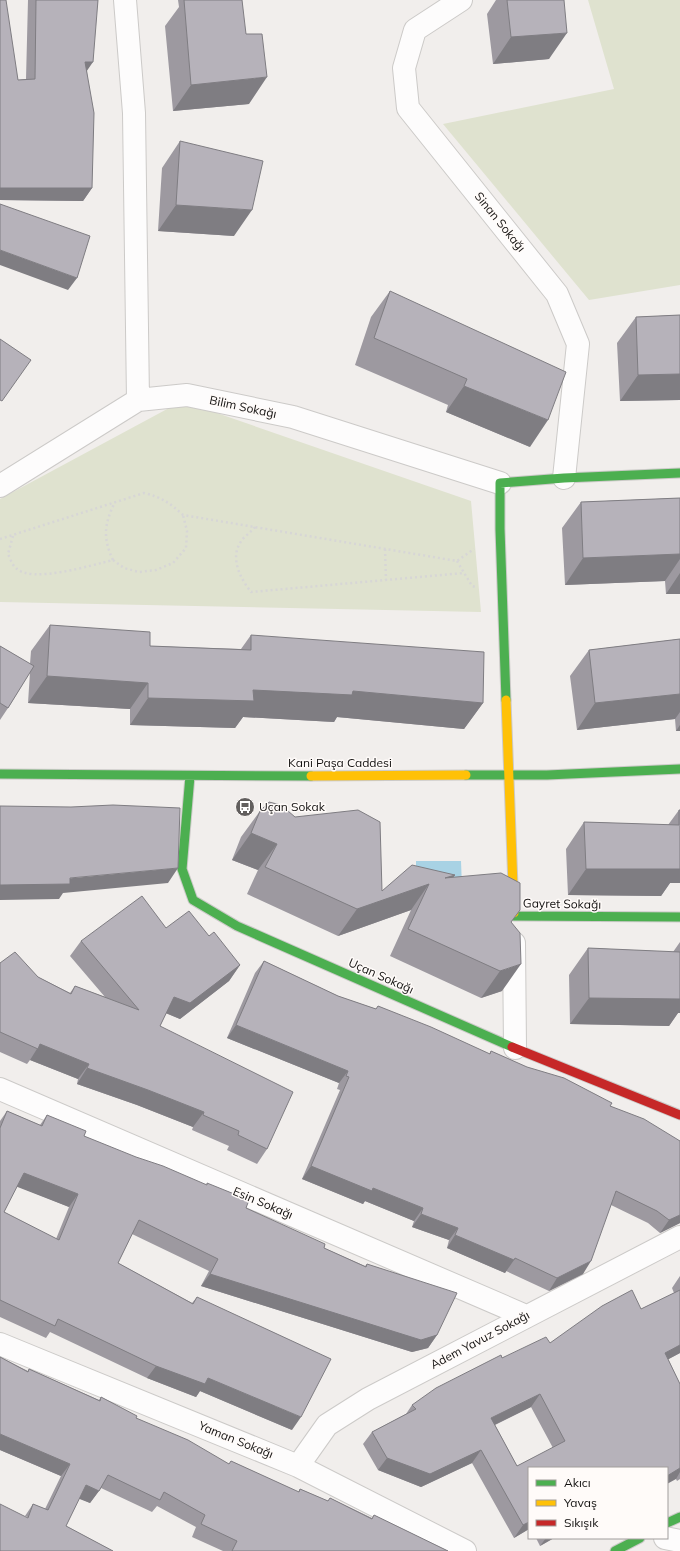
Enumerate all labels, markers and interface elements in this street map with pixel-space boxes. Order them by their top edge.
street label: Sinan Sokağı [472,189,529,255]
street label: Bilim Sokağı [208,392,278,421]
street label: Kani Paşa Caddesi [288,755,392,770]
bus stop icon: Uçan Sokak [234,796,256,818]
place label: Uçan Sokak [259,799,326,814]
street label: Gayret Sokağı [523,895,601,912]
street label: Uçan Sokağı [346,955,416,997]
street label: Esin Sokağı [231,1183,295,1222]
street label: Adem Yavuz Sokağı [428,1307,532,1372]
street label: Yaman Sokağı [196,1417,276,1461]
legend [528,1467,668,1539]
text: Akıcı [564,1475,591,1490]
text: Yavaş [563,1495,597,1510]
text: Sıkışık [564,1515,599,1530]

